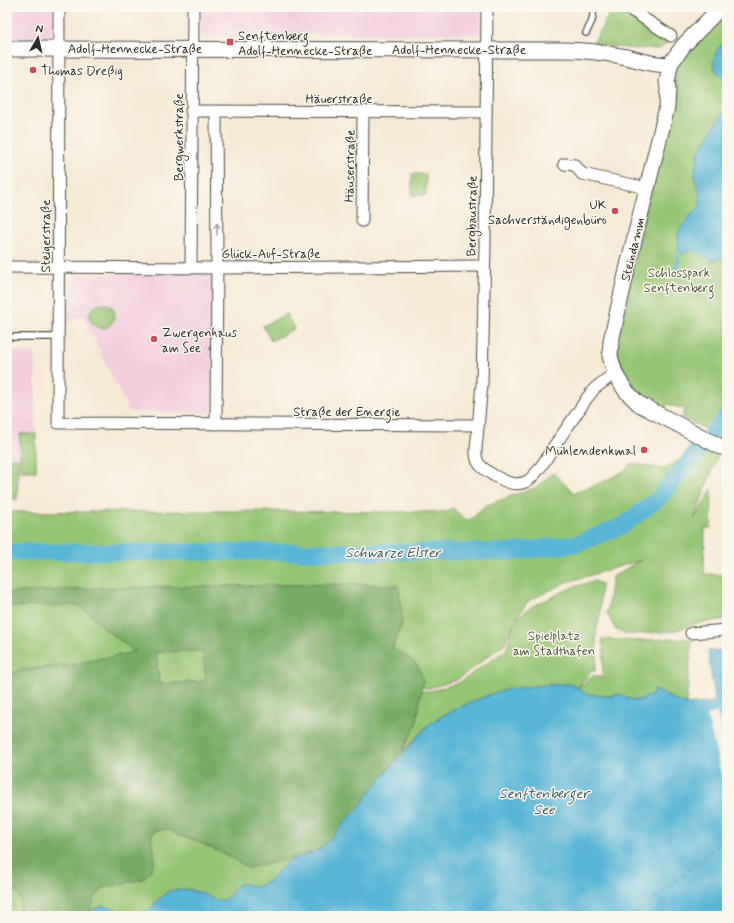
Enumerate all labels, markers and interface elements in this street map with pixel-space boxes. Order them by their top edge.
north arrow [18,18,58,58]
text: N [35,22,44,37]
place label: Senftenberg Adolf-Hennecke-Straße [238,28,372,60]
marker: Senftenberg Adolf-Hennecke-Straße [225,37,235,47]
street label: Adolf-Hennecke-Straße [68,41,202,58]
street label: Adolf-Hennecke-Straße [392,42,526,59]
place label: Thomas Dreßig [41,63,123,80]
marker: Thomas Dreßig [28,65,38,75]
street label: Häuerstraße [305,91,373,108]
street label: Bergwerkstraße [171,93,189,181]
street label: Häuserstraße [341,129,360,203]
street label: Bergbaustraße [463,175,483,257]
place label: UK Sachverständigenbüro [488,197,608,230]
street label: Steigerstraße [38,199,55,273]
marker: UK Sachverständigenbüro [610,206,620,216]
street label: Steindamm [617,216,650,283]
one-way arrow [213,223,221,236]
street label: Glück-Auf-Straße [222,246,320,263]
park label: Schlosspark Senftenberg [644,265,714,299]
place label: Zwergenhaus am See [162,325,237,357]
marker: Zwergenhaus am See [149,334,159,344]
street label: Straße der Energie [293,404,401,423]
place label: Mühlendenkmal [545,443,636,460]
marker: Mühlendenkmal [639,445,649,455]
water label: Schwarze Elster [345,544,443,562]
park label: Spielplatz am Stadthafen [513,628,595,660]
water label: Senftenberger See [499,785,591,819]

